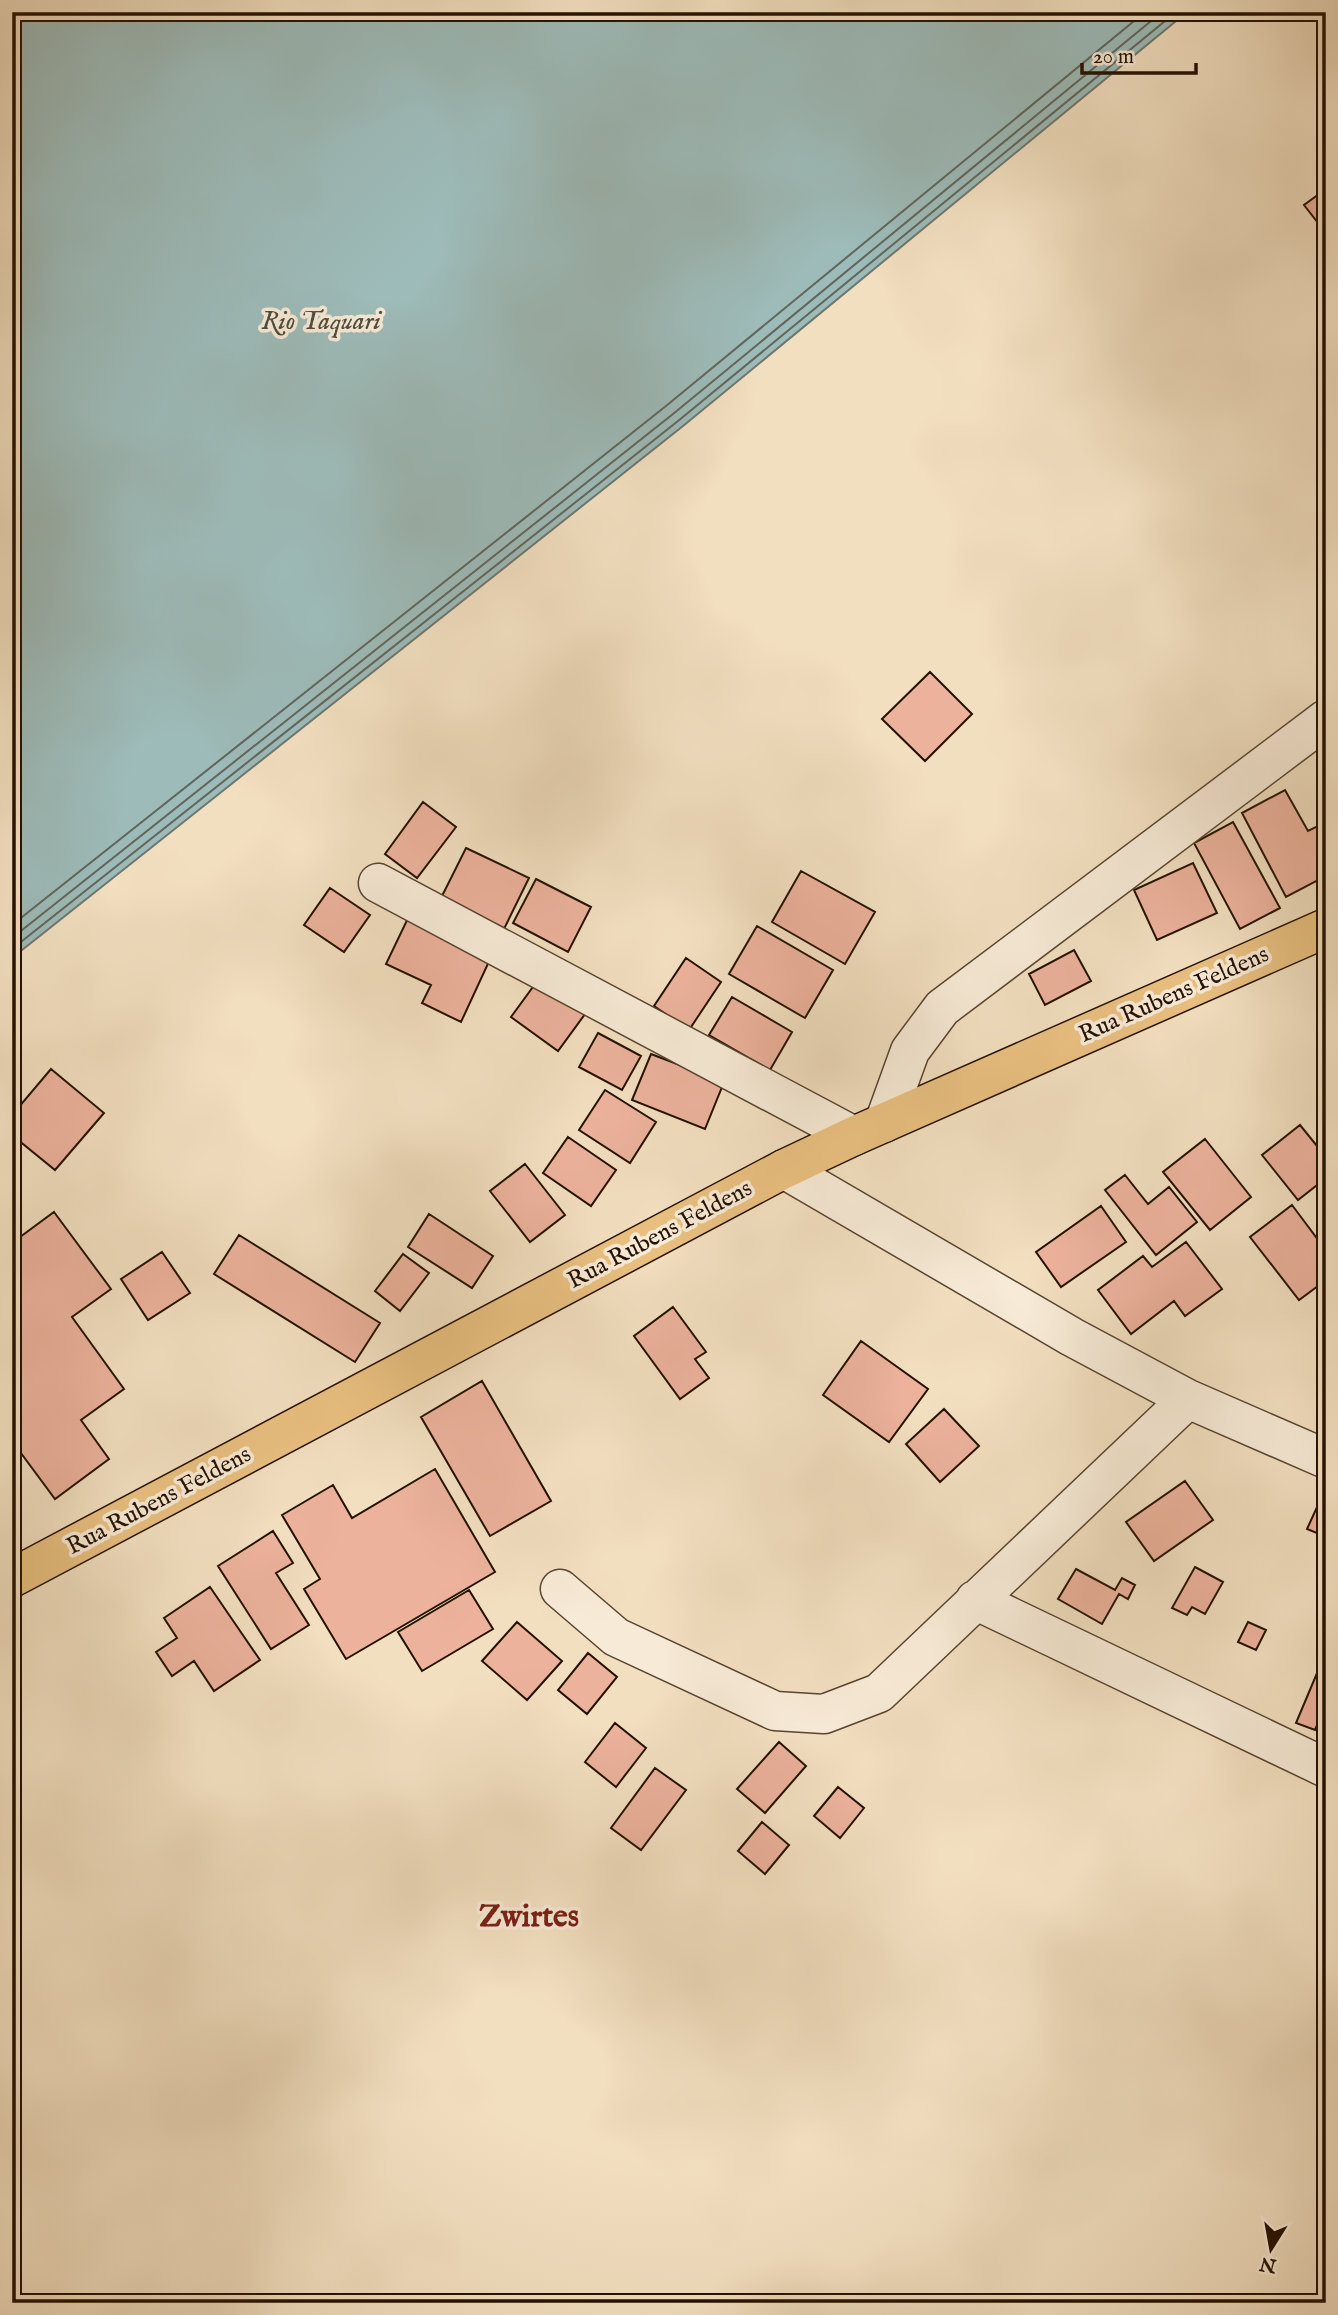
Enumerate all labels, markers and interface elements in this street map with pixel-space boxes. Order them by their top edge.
scale bar [1082,32,1196,76]
text: 20 m [1093,44,1134,71]
water label: Rio Taquari [261,305,382,338]
street label: Rua Rubens Feldens [1074,939,1274,1051]
street label: Rua Rubens Feldens [562,1173,758,1297]
street label: Rua Rubens Feldens [61,1439,257,1563]
district label: Zwirtes [479,1897,579,1938]
north arrow [1236,2214,1306,2284]
text: N [1257,2250,1279,2277]

